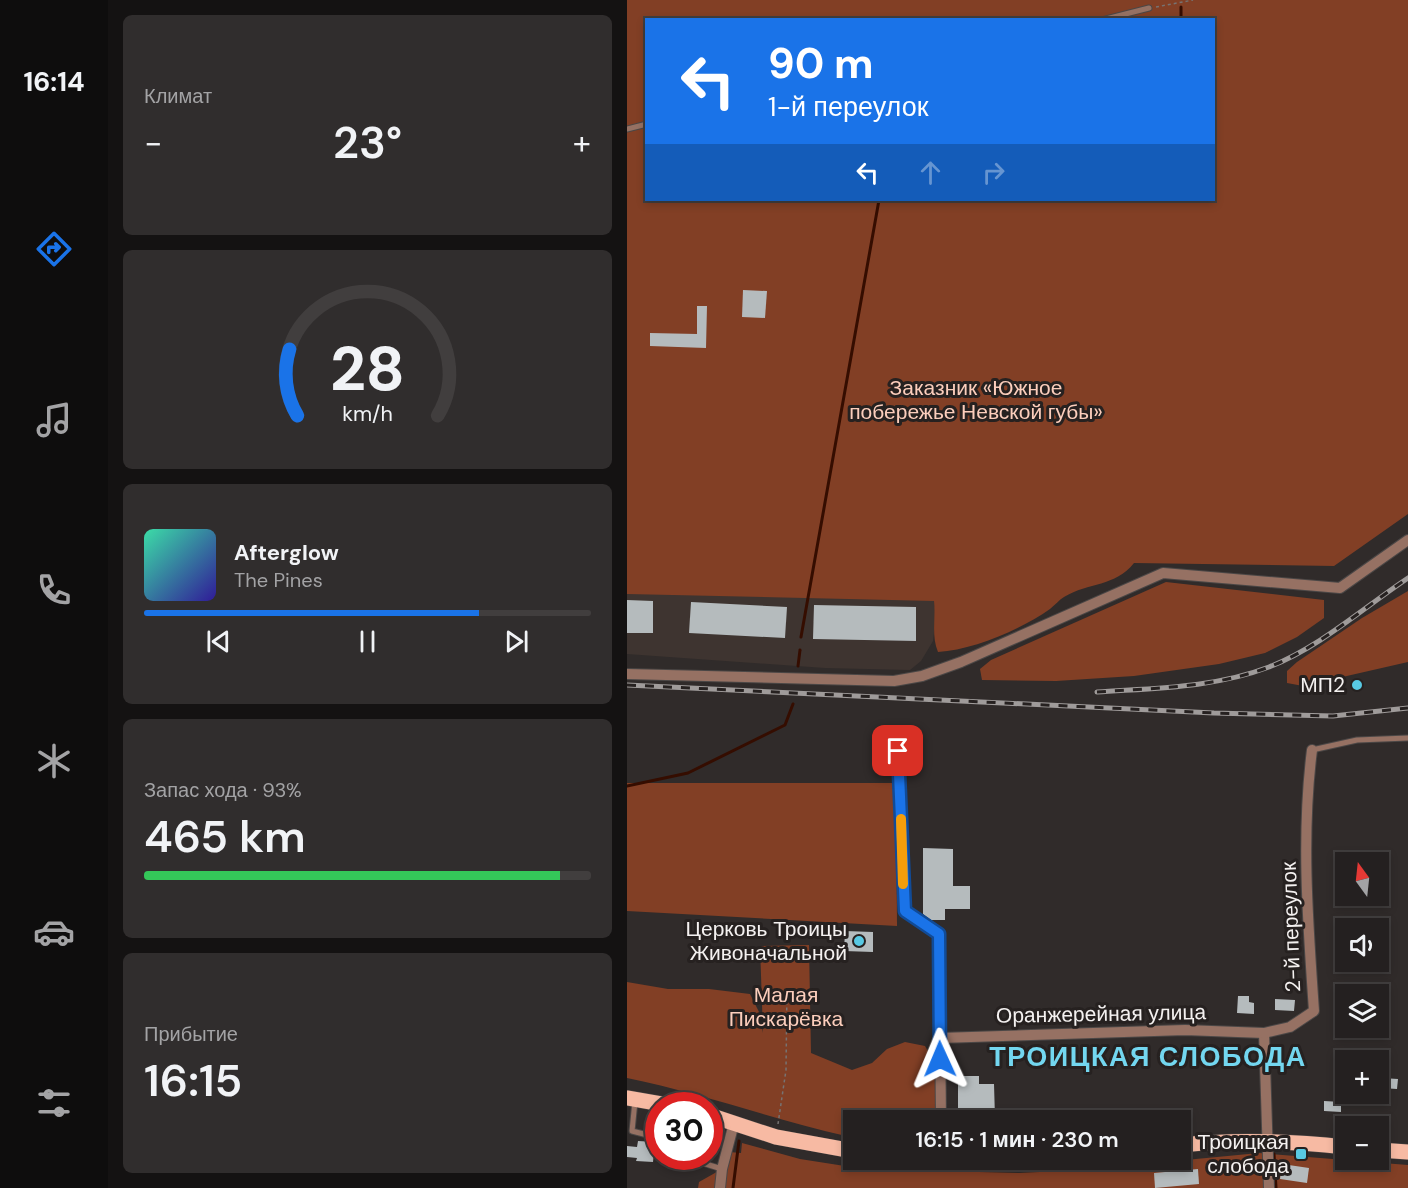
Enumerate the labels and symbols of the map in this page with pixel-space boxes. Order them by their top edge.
park label: Заказник «Южное побережье Невской губы» [849,374,1103,426]
place label: МП2 [1300,671,1345,699]
marker: МП2 [1350,678,1364,692]
pin [872,725,923,776]
north arrow [1335,852,1389,906]
street label: 2-й переулок [1275,861,1307,993]
place label: Церковь Троицы Живоначальной [685,915,847,967]
marker: Церковь Троицы Живоначальной [852,934,866,948]
park label: Малая Пискарёвка [729,981,844,1033]
street label: Оранжерейная улица [996,998,1207,1030]
position arrow [908,1027,972,1091]
district label: ТРОИЦКАЯ СЛОБОДА [989,1039,1307,1074]
speed limit sign: 30 [645,1092,723,1170]
place label: Троицкая слобода [1198,1128,1289,1180]
marker: Троицкая слобода [1294,1147,1308,1161]

